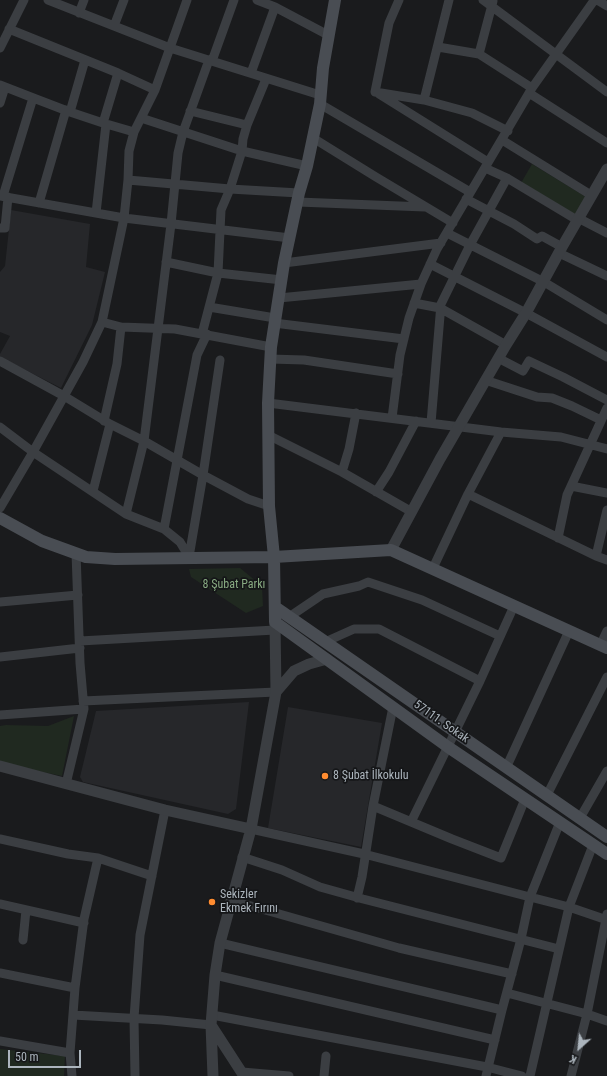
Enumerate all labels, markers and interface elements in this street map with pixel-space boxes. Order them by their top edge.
park label: 8 Şubat Parkı [203,578,265,592]
street label: 57111. Sokak [411,698,471,746]
place label: 8 Şubat İlkokulu [333,769,409,783]
marker: 8 Şubat İlkokulu [320,771,330,781]
place label: Sekizler Ekmek Fırını [220,888,278,916]
marker: Sekizler Ekmek Fırını [207,897,217,907]
north arrow [559,1028,599,1068]
scale bar [10,1042,83,1068]
text: 50 m [15,1050,39,1064]
text: K [568,1052,579,1066]

